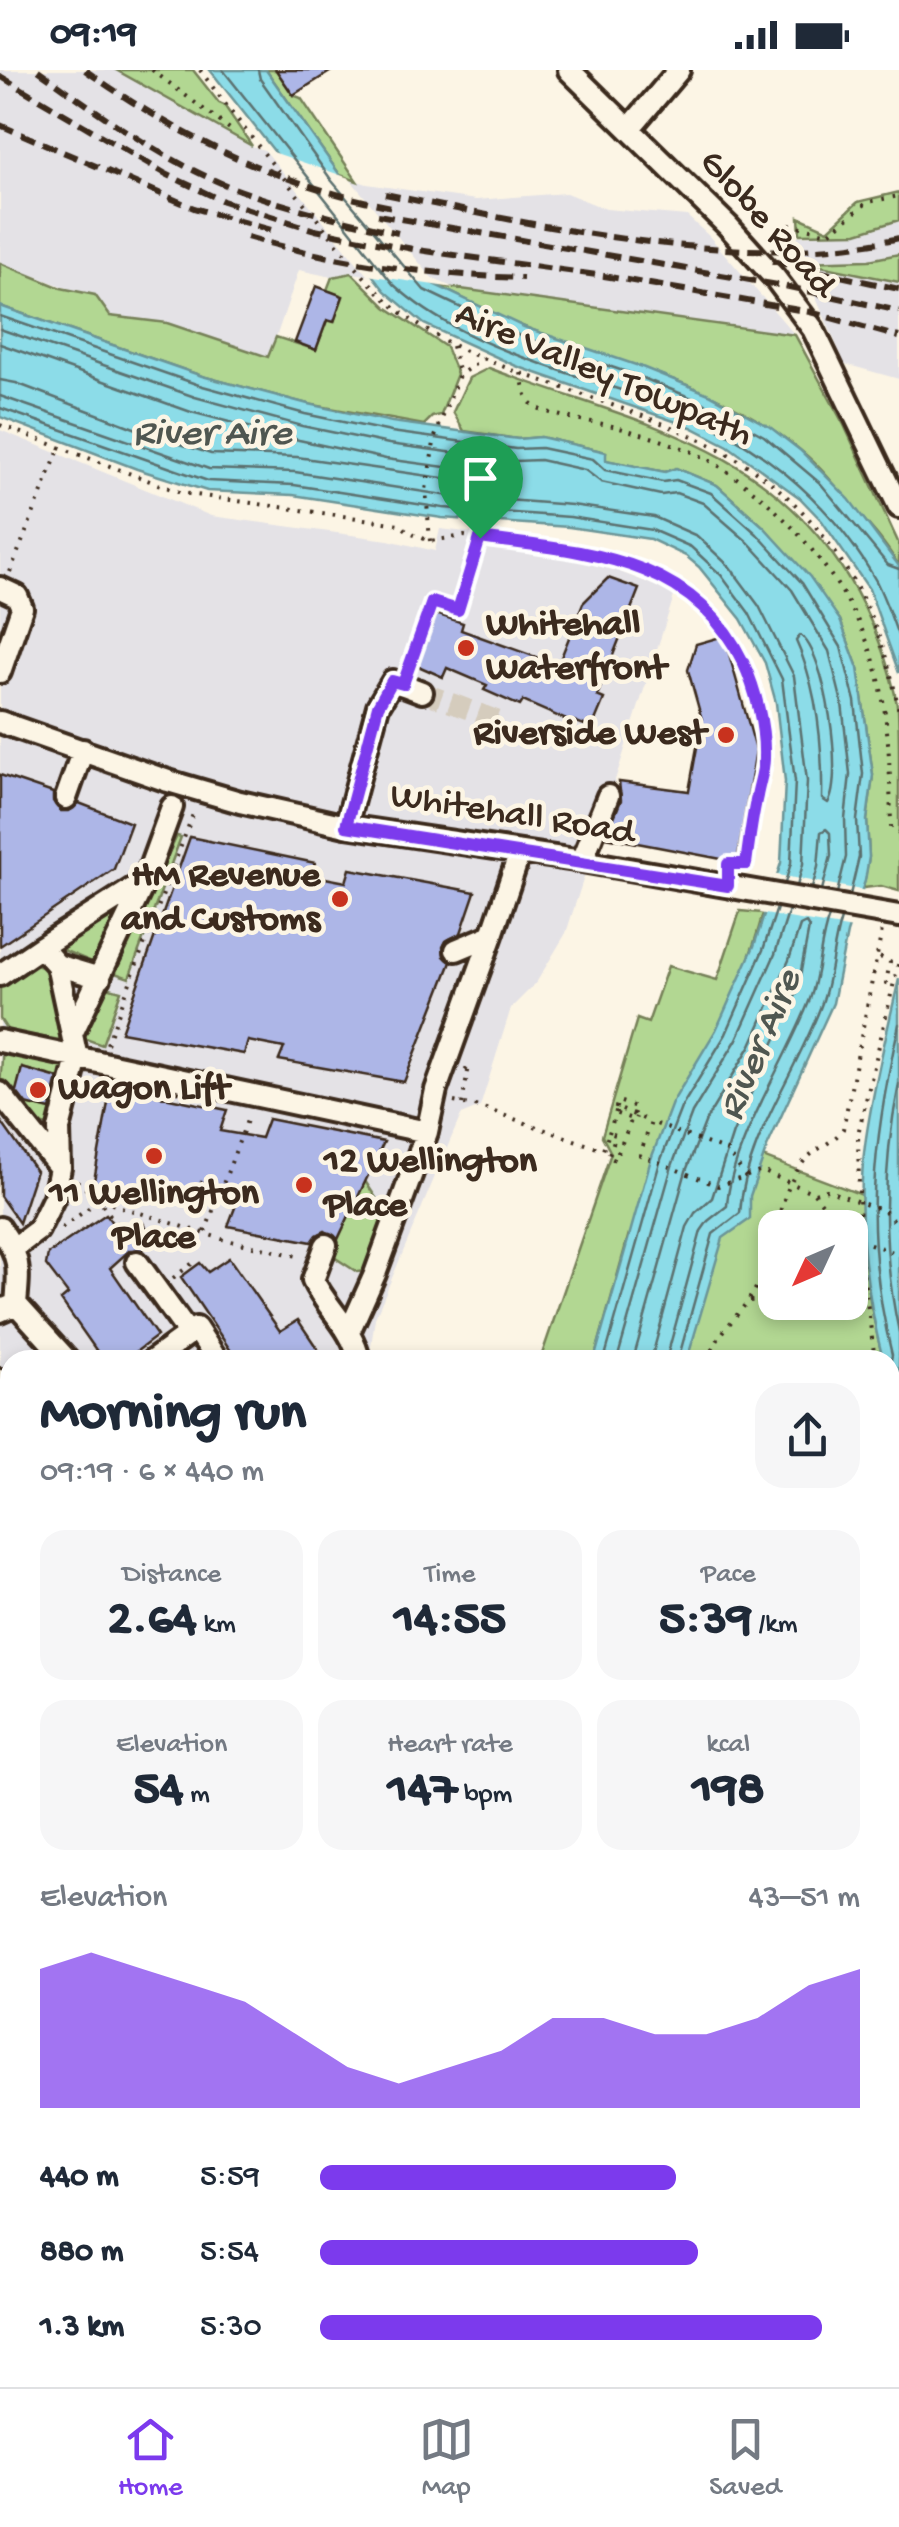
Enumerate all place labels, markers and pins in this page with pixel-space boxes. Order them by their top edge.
pin [438,436,523,539]
place label: Whitehall Waterfront [486,604,670,692]
marker: Whitehall Waterfront [455,637,477,659]
place label: Riverside West [474,713,709,757]
marker: Riverside West [715,724,737,746]
place label: HM Revenue and Customs [120,855,322,943]
marker: HM Revenue and Customs [329,888,351,910]
place label: Wagon Lift [58,1068,233,1112]
marker: Wagon Lift [27,1079,49,1101]
place label: 12 Wellington Place [322,1141,538,1229]
marker: 11 Wellington Place [143,1145,165,1167]
place label: 11 Wellington Place [47,1173,260,1261]
marker: 12 Wellington Place [293,1174,315,1196]

